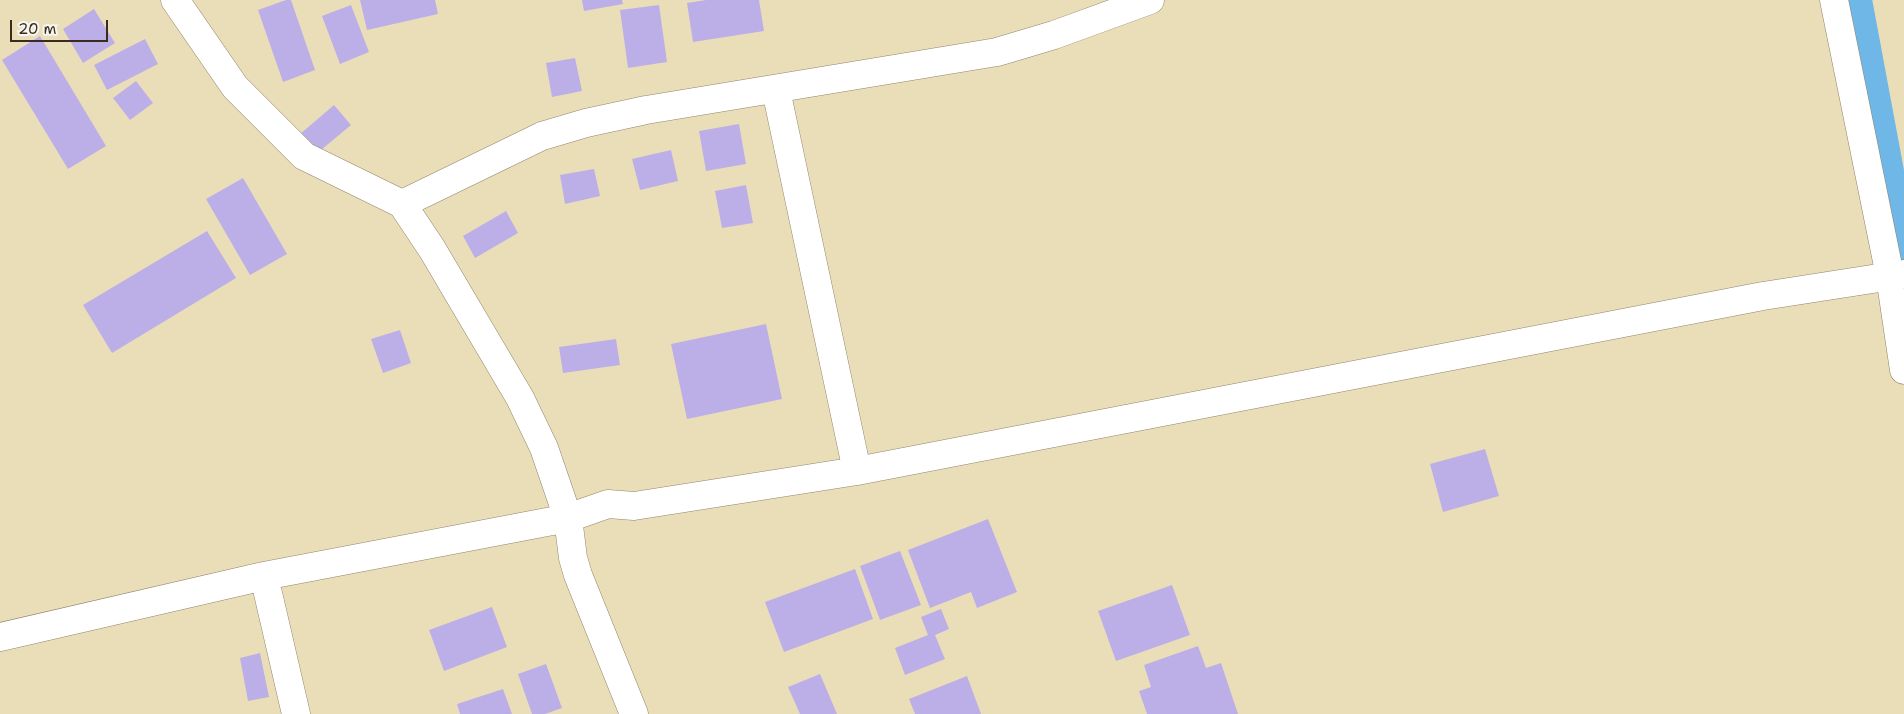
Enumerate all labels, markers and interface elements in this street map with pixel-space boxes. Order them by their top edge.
scale bar [12,10,110,42]
text: 20 m [18,19,57,39]

